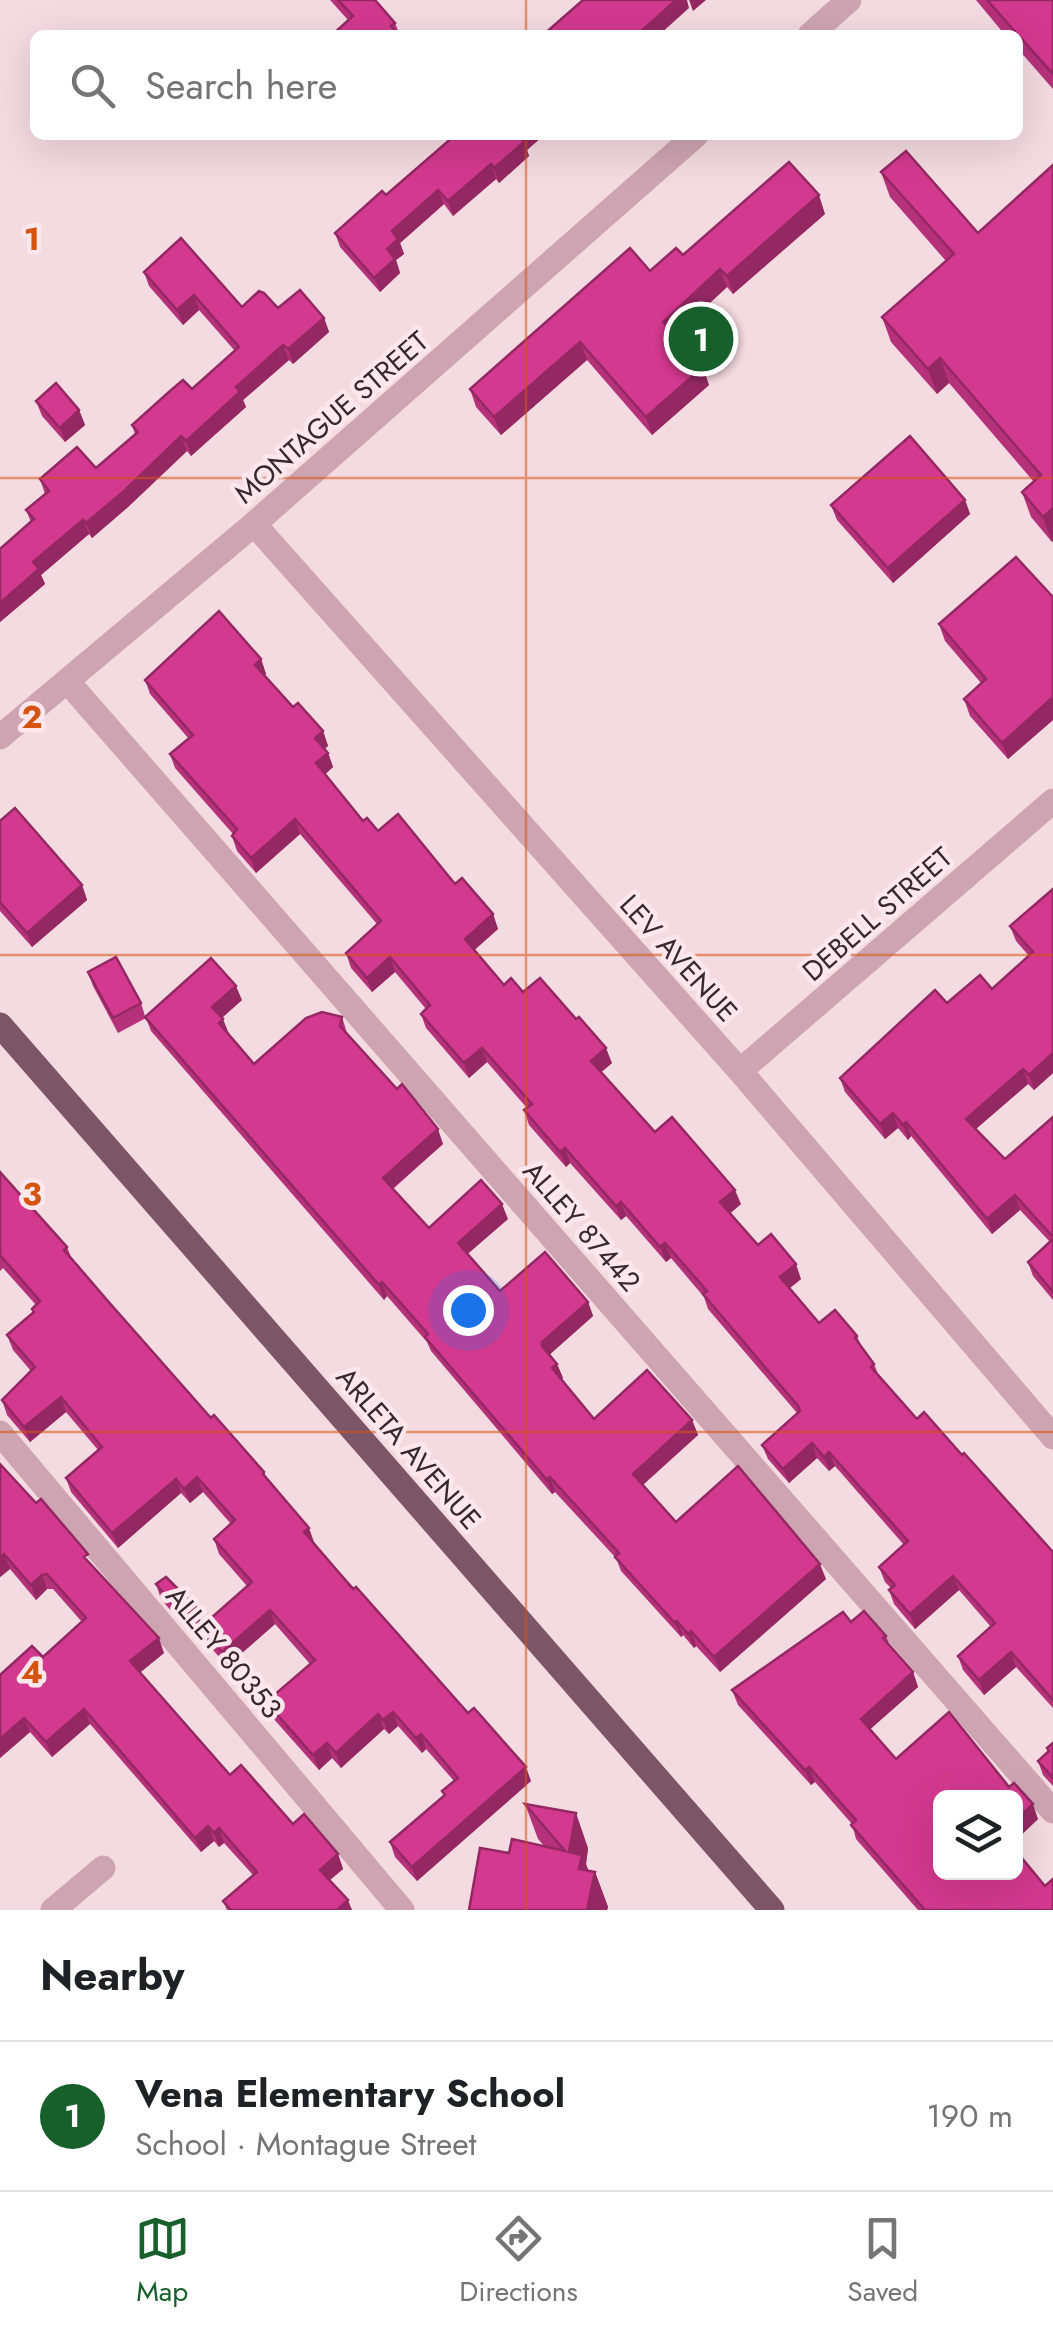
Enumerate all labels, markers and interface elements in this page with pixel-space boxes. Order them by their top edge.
search box [30,30,1023,140]
icon: search [65,58,120,113]
text: Search here [145,58,337,113]
text: 1 [24,216,40,262]
pin: 1 [668,302,734,376]
street label: MONTAGUE STREET [225,321,437,513]
text: 2 [22,694,43,740]
street label: DEBELL STREET [793,838,961,991]
street label: LEV AVENUE [610,886,747,1031]
street label: ALLEY 87442 [513,1152,650,1301]
text: 3 [22,1171,42,1217]
your location [443,1285,494,1336]
street label: ARLETA AVENUE [326,1358,491,1539]
street label: ALLEY 80353 [156,1577,291,1727]
text: 4 [21,1649,43,1695]
map controls [933,1790,1023,1880]
button: layers [933,1790,1023,1880]
text: Nearby [40,1945,184,2006]
text: Vena Elementary School [135,2066,565,2121]
text: 1 [64,2093,81,2139]
text: 190 m [926,2093,1013,2139]
text: School · Montague Street [135,2121,476,2167]
tab: Map [135,2211,190,2312]
tab: Directions [459,2211,578,2312]
tab: Saved [847,2211,918,2312]

